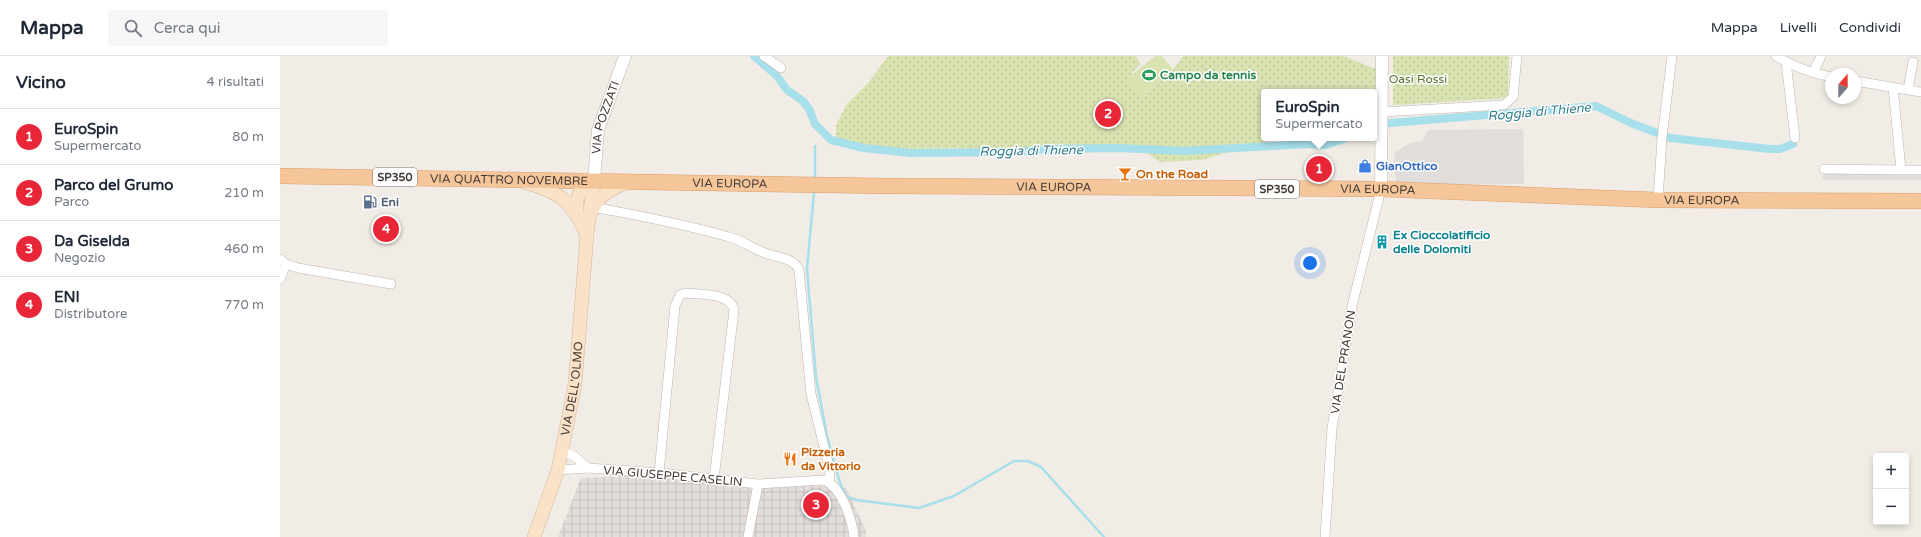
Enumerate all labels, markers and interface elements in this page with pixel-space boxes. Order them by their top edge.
search box [108,10,388,46]
text: Mappa [20,17,84,39]
icon: search [122,17,144,39]
text: Cerca qui [154,19,221,37]
text: Mappa [1711,19,1758,36]
text: Livelli [1780,19,1817,36]
text: Condividi [1839,19,1901,36]
sports icon: Campo da tennis [1141,67,1157,83]
place label: Campo da tennis [1160,68,1256,83]
north arrow [1825,68,1861,104]
text: Vicino [16,72,66,93]
park label: Oasi Rossi [1389,72,1447,86]
text: 4 risultati [207,74,264,90]
street label: VIA POZZATI [589,79,622,155]
popup [1261,89,1377,141]
text: EuroSpin [1275,98,1340,116]
pin: 2 [1095,99,1121,129]
water label: Roggia di Thiene [1487,99,1592,124]
text: Supermercato [1275,116,1363,132]
text: EuroSpin [54,120,118,138]
text: 1 [25,129,33,145]
text: 80 m [232,129,264,145]
text: Supermercato [54,138,141,154]
water label: Roggia di Thiene [979,142,1084,160]
pin: 1 [1306,154,1332,184]
shop icon: GianOttico [1357,158,1373,174]
place label: GianOttico [1376,159,1438,173]
bar icon: On the Road [1117,166,1133,182]
place label: On the Road [1136,167,1208,181]
road number: SP350 [373,168,417,186]
street label: VIA QUATTRO NOVEMBRE [430,171,588,188]
text: Parco del Grumo [54,176,173,194]
street label: VIA EUROPA [692,176,768,191]
street label: VIA EUROPA [1016,180,1092,194]
road number: SP350 [1255,180,1299,198]
street label: VIA EUROPA [1340,182,1416,197]
text: 2 [25,185,33,201]
text: 210 m [224,185,264,201]
street label: VIA EUROPA [1664,193,1739,207]
text: Parco [54,194,89,210]
fuel station icon: Eni [362,194,378,210]
place label: Eni [381,195,399,209]
pin: 4 [373,214,399,244]
place label: Ex Cioccolatificio delle Dolomiti [1393,228,1490,256]
text: Da Giselda [54,232,130,250]
building icon: Ex Cioccolatificio delle Dolomiti [1374,234,1390,250]
text: 3 [25,241,33,257]
text: 460 m [224,241,264,257]
text: Negozio [54,250,105,266]
your location [1300,253,1320,273]
text: ENI [54,288,80,306]
text: 4 [25,297,33,313]
text: 770 m [224,297,264,313]
text: Distributore [54,306,127,322]
street label: VIA DEL PRANON [1328,309,1358,415]
street label: VIA DELL'OLMO [558,341,585,437]
place label: Pizzeria da Vittorio [801,445,861,473]
restaurant icon: Pizzeria da Vittorio [782,451,798,467]
map controls [1873,453,1909,525]
button: + [1873,453,1909,489]
street label: VIA GIUSEPPE CASELIN [603,463,743,489]
button: − [1873,489,1909,525]
pin: 3 [803,490,829,520]

